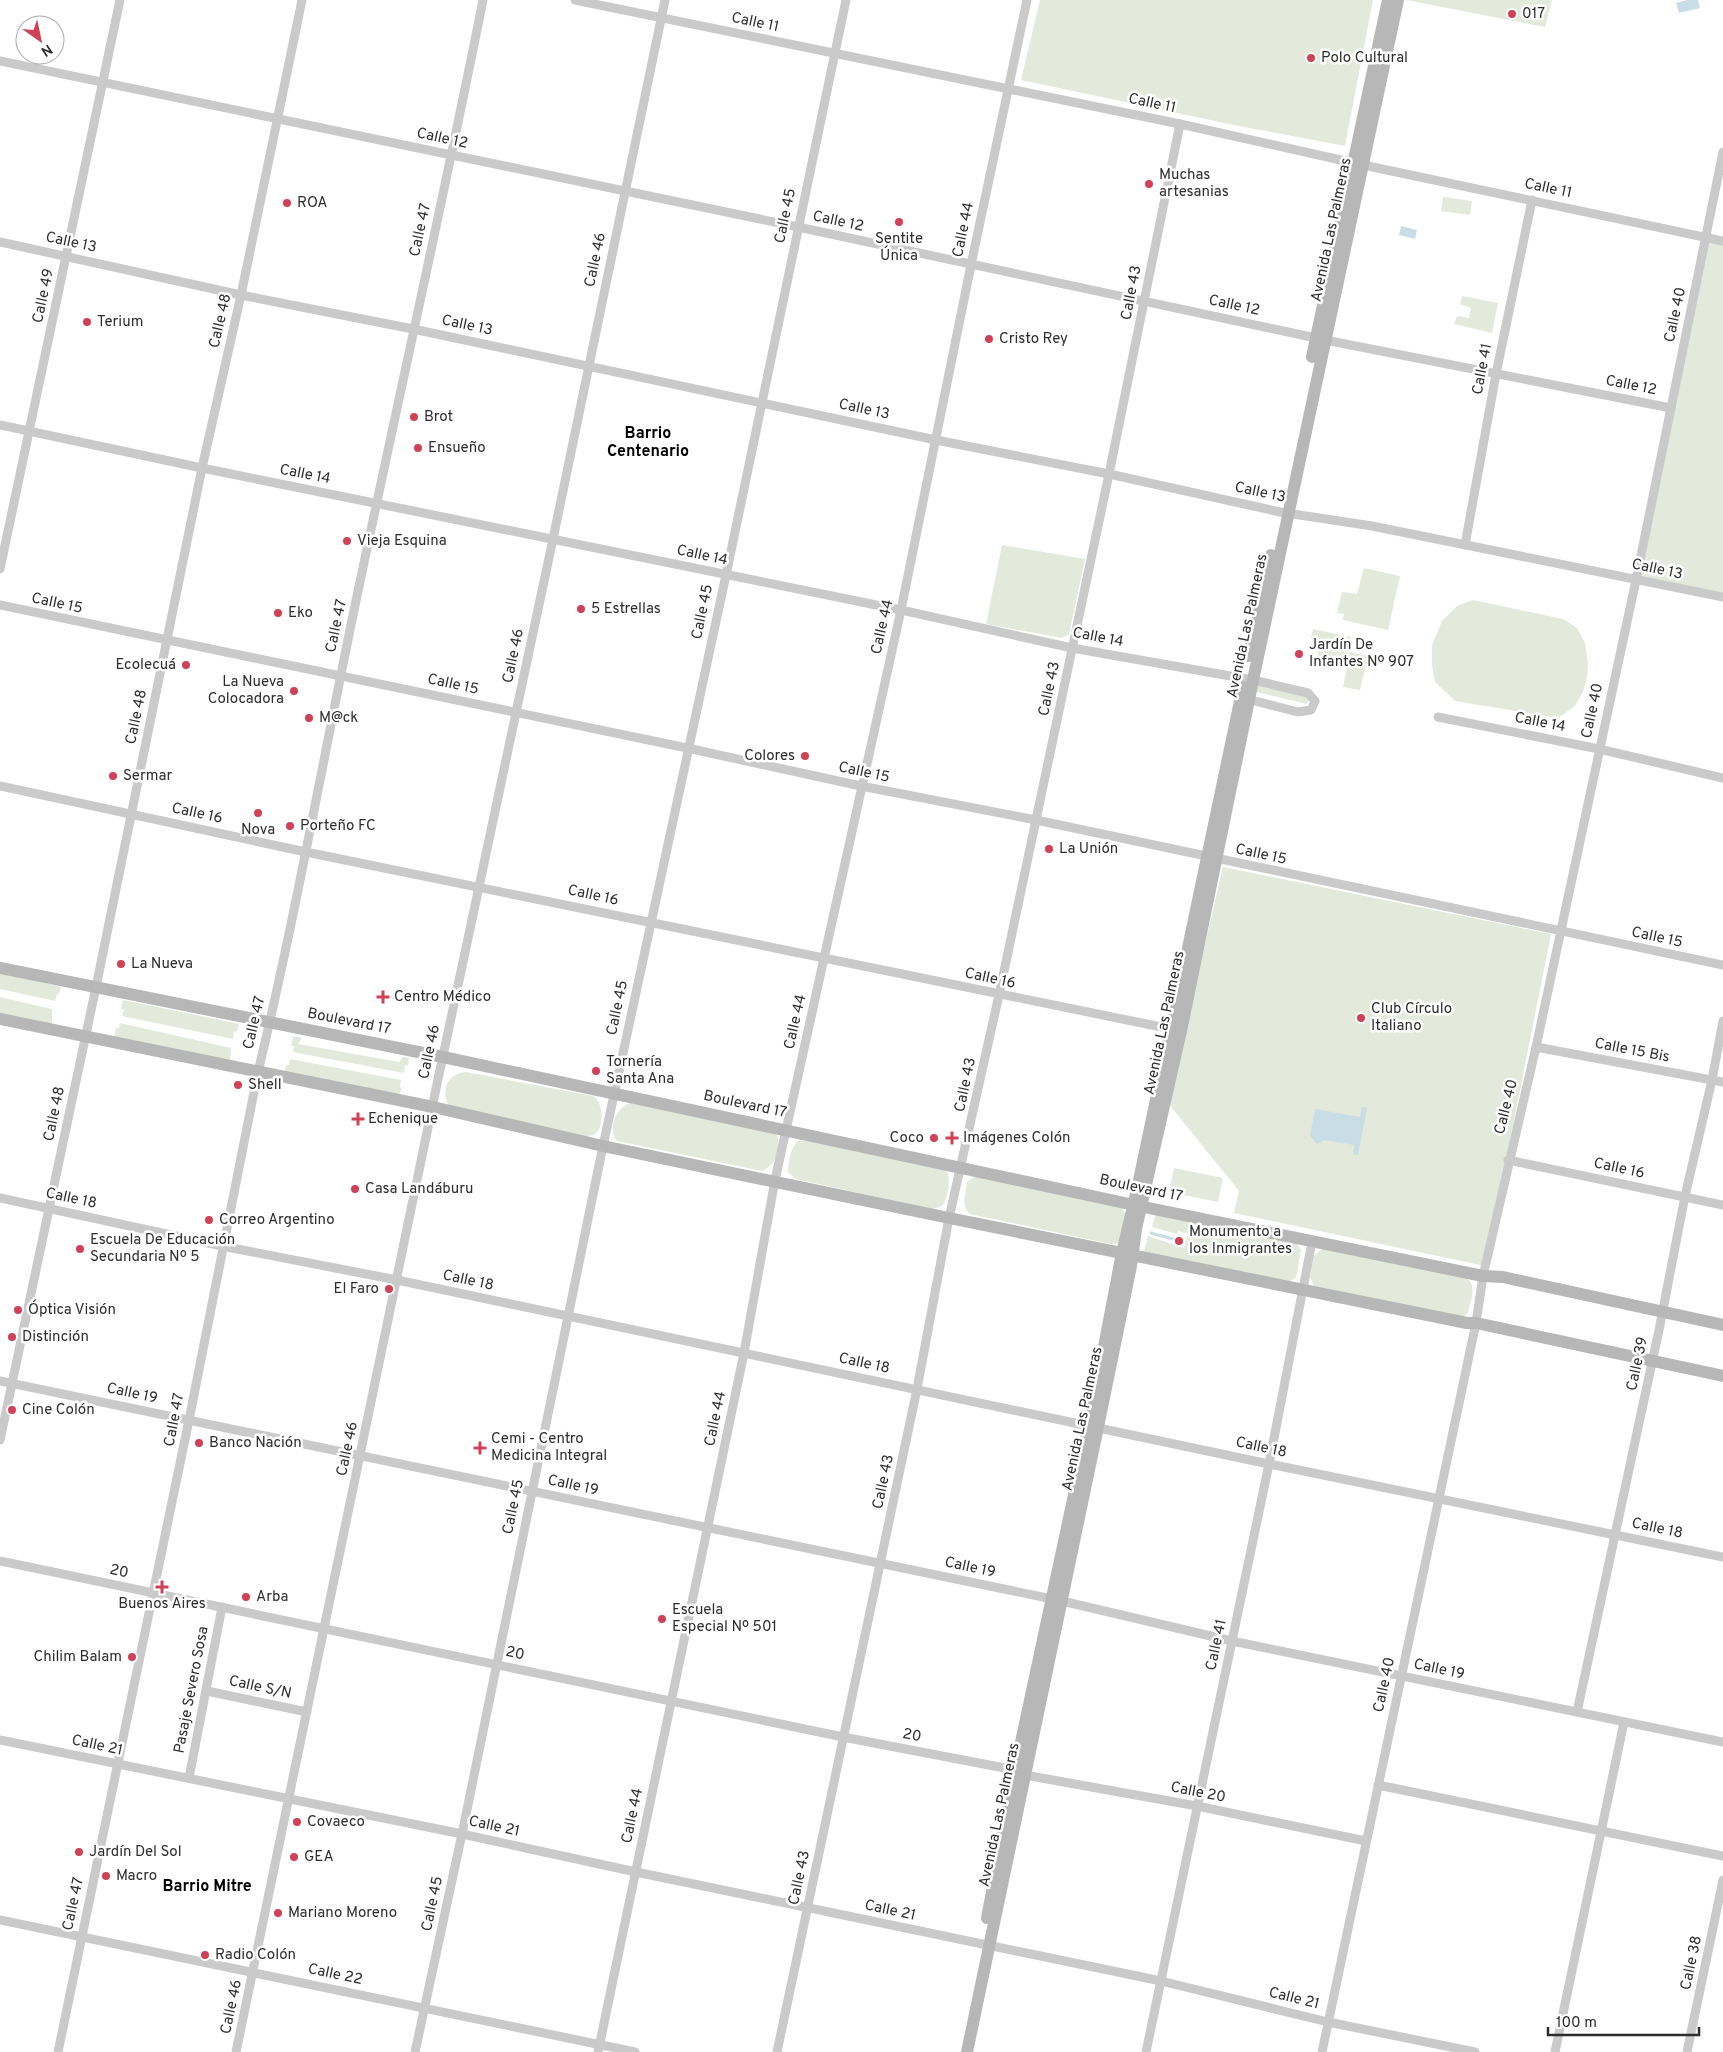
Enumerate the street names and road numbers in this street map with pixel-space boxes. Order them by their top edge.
street label: Calle 11 [729,9,781,37]
street label: Calle 11 [1126,90,1178,118]
street label: Calle 12 [415,124,469,154]
street label: Avenida Las Palmeras [1307,156,1357,304]
street label: Calle 11 [1522,175,1574,203]
street label: Calle 45 [771,187,801,245]
street label: Calle 47 [406,201,436,258]
street label: Calle 44 [949,201,979,259]
street label: Calle 12 [811,207,865,237]
street label: Calle 13 [44,228,98,258]
street label: Calle 46 [581,231,611,289]
street label: Calle 43 [1117,264,1147,322]
street label: Calle 49 [29,267,59,325]
street label: Calle 40 [1661,286,1691,344]
street label: Calle 12 [1207,291,1261,321]
street label: Calle 48 [205,292,237,350]
street label: Calle 13 [440,311,494,341]
street label: Calle 41 [1469,342,1497,396]
street label: Calle 12 [1604,372,1658,400]
street label: Calle 13 [837,395,891,425]
street label: Calle 14 [278,461,332,489]
street label: Calle 13 [1233,478,1287,508]
street label: Calle 14 [675,541,729,571]
street label: Avenida Las Palmeras [1223,552,1273,700]
street label: Calle 13 [1630,555,1684,585]
street label: Calle 45 [688,583,718,641]
street label: Calle 15 [30,589,84,619]
street label: Calle 47 [322,597,352,654]
street label: Calle 44 [867,598,899,656]
street label: Calle 14 [1071,624,1125,652]
street label: Calle 46 [499,627,529,685]
street label: Calle 43 [1035,660,1065,718]
street label: Calle 15 [426,670,480,700]
street label: Calle 40 [1578,682,1608,740]
street label: Calle 48 [122,688,152,746]
street label: Calle 14 [1513,709,1567,737]
street label: Calle 15 [837,758,891,788]
street label: Calle 16 [170,799,224,829]
street label: Calle 15 [1234,840,1288,870]
street label: Calle 16 [566,881,620,911]
street label: Calle 15 [1630,923,1684,953]
street label: Avenida Las Palmeras [1140,949,1190,1097]
street label: Calle 16 [963,964,1017,994]
street label: Calle 45 [603,979,633,1037]
street label: Calle 44 [780,993,812,1051]
street label: Calle 47 [240,994,270,1051]
street label: Boulevard 17 [306,1005,393,1039]
street label: Calle 46 [415,1023,445,1081]
street label: Calle 15 Bis [1593,1034,1671,1068]
street label: Calle 43 [951,1056,981,1114]
street label: Calle 40 [1491,1078,1523,1136]
street label: Calle 48 [40,1085,70,1143]
street label: Boulevard 17 [702,1087,789,1123]
street label: Calle 16 [1592,1154,1646,1184]
street label: Boulevard 17 [1098,1171,1185,1207]
street label: Calle 18 [44,1184,98,1214]
street label: Calle 18 [441,1266,495,1296]
street label: Calle 39 [1623,1335,1653,1393]
street label: Avenida Las Palmeras [1058,1345,1108,1493]
street label: Calle 18 [837,1349,891,1379]
street label: Calle 19 [105,1379,159,1409]
street label: Calle 44 [701,1390,731,1448]
street label: Calle 47 [161,1391,190,1448]
street label: Calle 46 [333,1420,363,1478]
street label: Calle 18 [1234,1433,1288,1463]
street label: Calle 43 [869,1453,899,1511]
street label: Calle 19 [546,1471,600,1501]
street label: Calle 45 [499,1478,529,1536]
street label: Calle 18 [1630,1514,1684,1544]
street label: Calle 19 [943,1553,997,1583]
street label: 20 [108,1561,130,1583]
street label: Calle 41 [1202,1618,1232,1672]
street label: Pasaje Severo Sosa [170,1625,214,1755]
street label: 20 [504,1643,526,1665]
street label: Calle 19 [1412,1655,1466,1685]
street label: Calle 40 [1370,1656,1400,1714]
street label: Calle S/N [227,1672,293,1704]
street label: 20 [901,1725,923,1747]
street label: Calle 21 [70,1731,124,1761]
street label: Avenida Las Palmeras [975,1741,1025,1889]
street label: Calle 20 [1169,1778,1227,1808]
street label: Calle 44 [618,1787,648,1845]
street label: Calle 21 [467,1812,521,1842]
street label: Calle 43 [785,1849,815,1907]
street label: Calle 47 [59,1875,89,1932]
street label: Calle 45 [418,1875,448,1933]
street label: Calle 21 [863,1896,917,1926]
street label: Calle 38 [1677,1934,1707,1992]
street label: Calle 22 [306,1960,364,1990]
street label: Calle 46 [217,1978,247,2036]
street label: Calle 21 [1267,1984,1321,2014]

